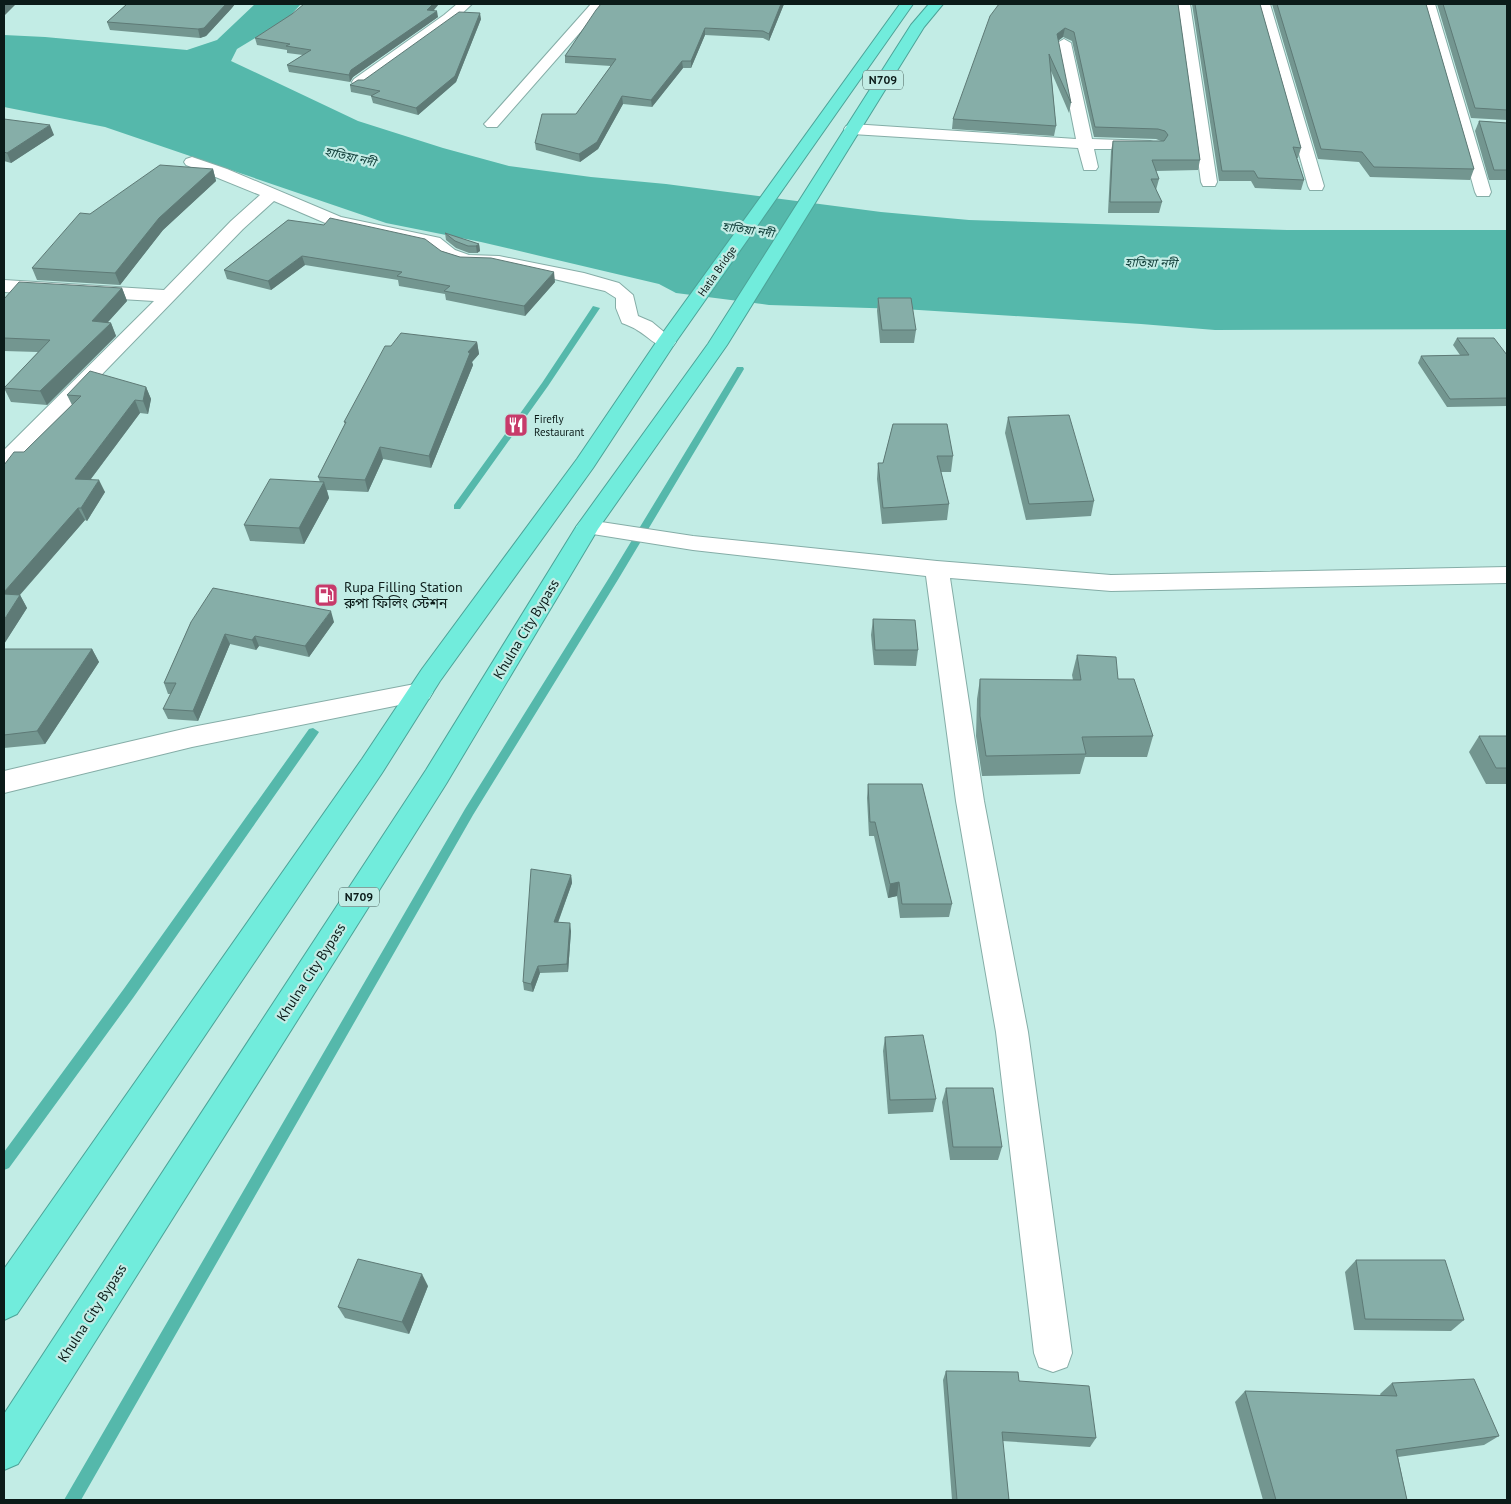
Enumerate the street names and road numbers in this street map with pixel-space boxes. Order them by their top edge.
road number: N709 [863,70,903,90]
street label: Hatia Bridge [695,243,740,299]
street label: Khulna City Bypass [489,576,563,682]
road number: N709 [339,888,379,906]
street label: Khulna City Bypass [273,919,349,1024]
street label: Khulna City Bypass [54,1260,130,1365]

